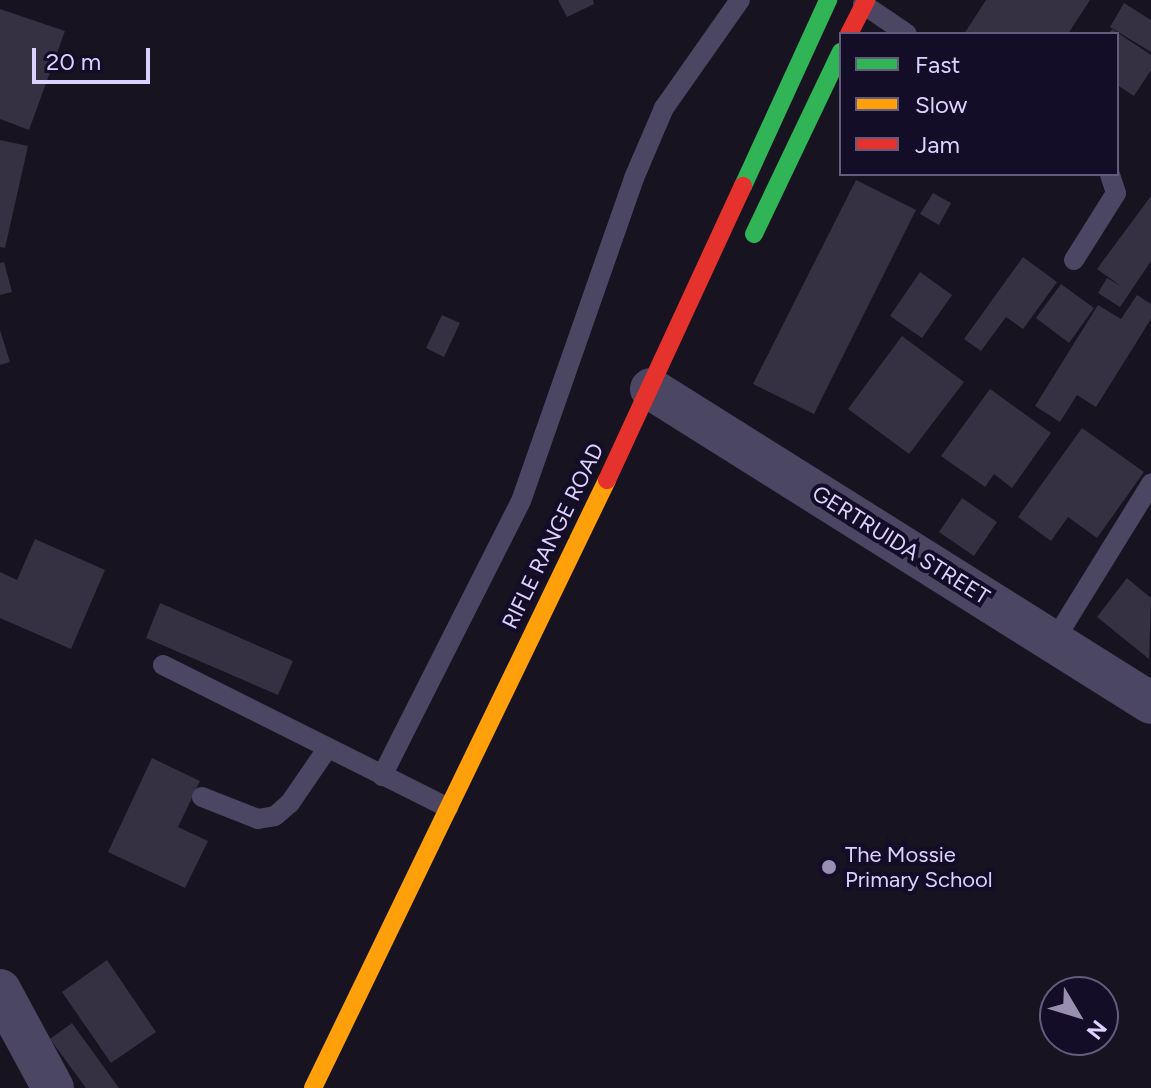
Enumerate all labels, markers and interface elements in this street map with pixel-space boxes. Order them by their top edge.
scale bar [36,32,154,82]
legend [839,32,1119,176]
text: 20 m [46,47,101,76]
text: Fast [915,50,960,79]
text: Slow [915,90,967,119]
text: Jam [915,130,960,159]
street label: RIFLE RANGE ROAD [497,439,609,633]
street label: GERTRUIDA STREET [808,480,994,610]
place label: The Mossie Primary School [845,841,993,892]
marker: The Mossie Primary School [820,858,838,876]
north arrow [1039,976,1119,1056]
text: N [1081,1015,1113,1045]

